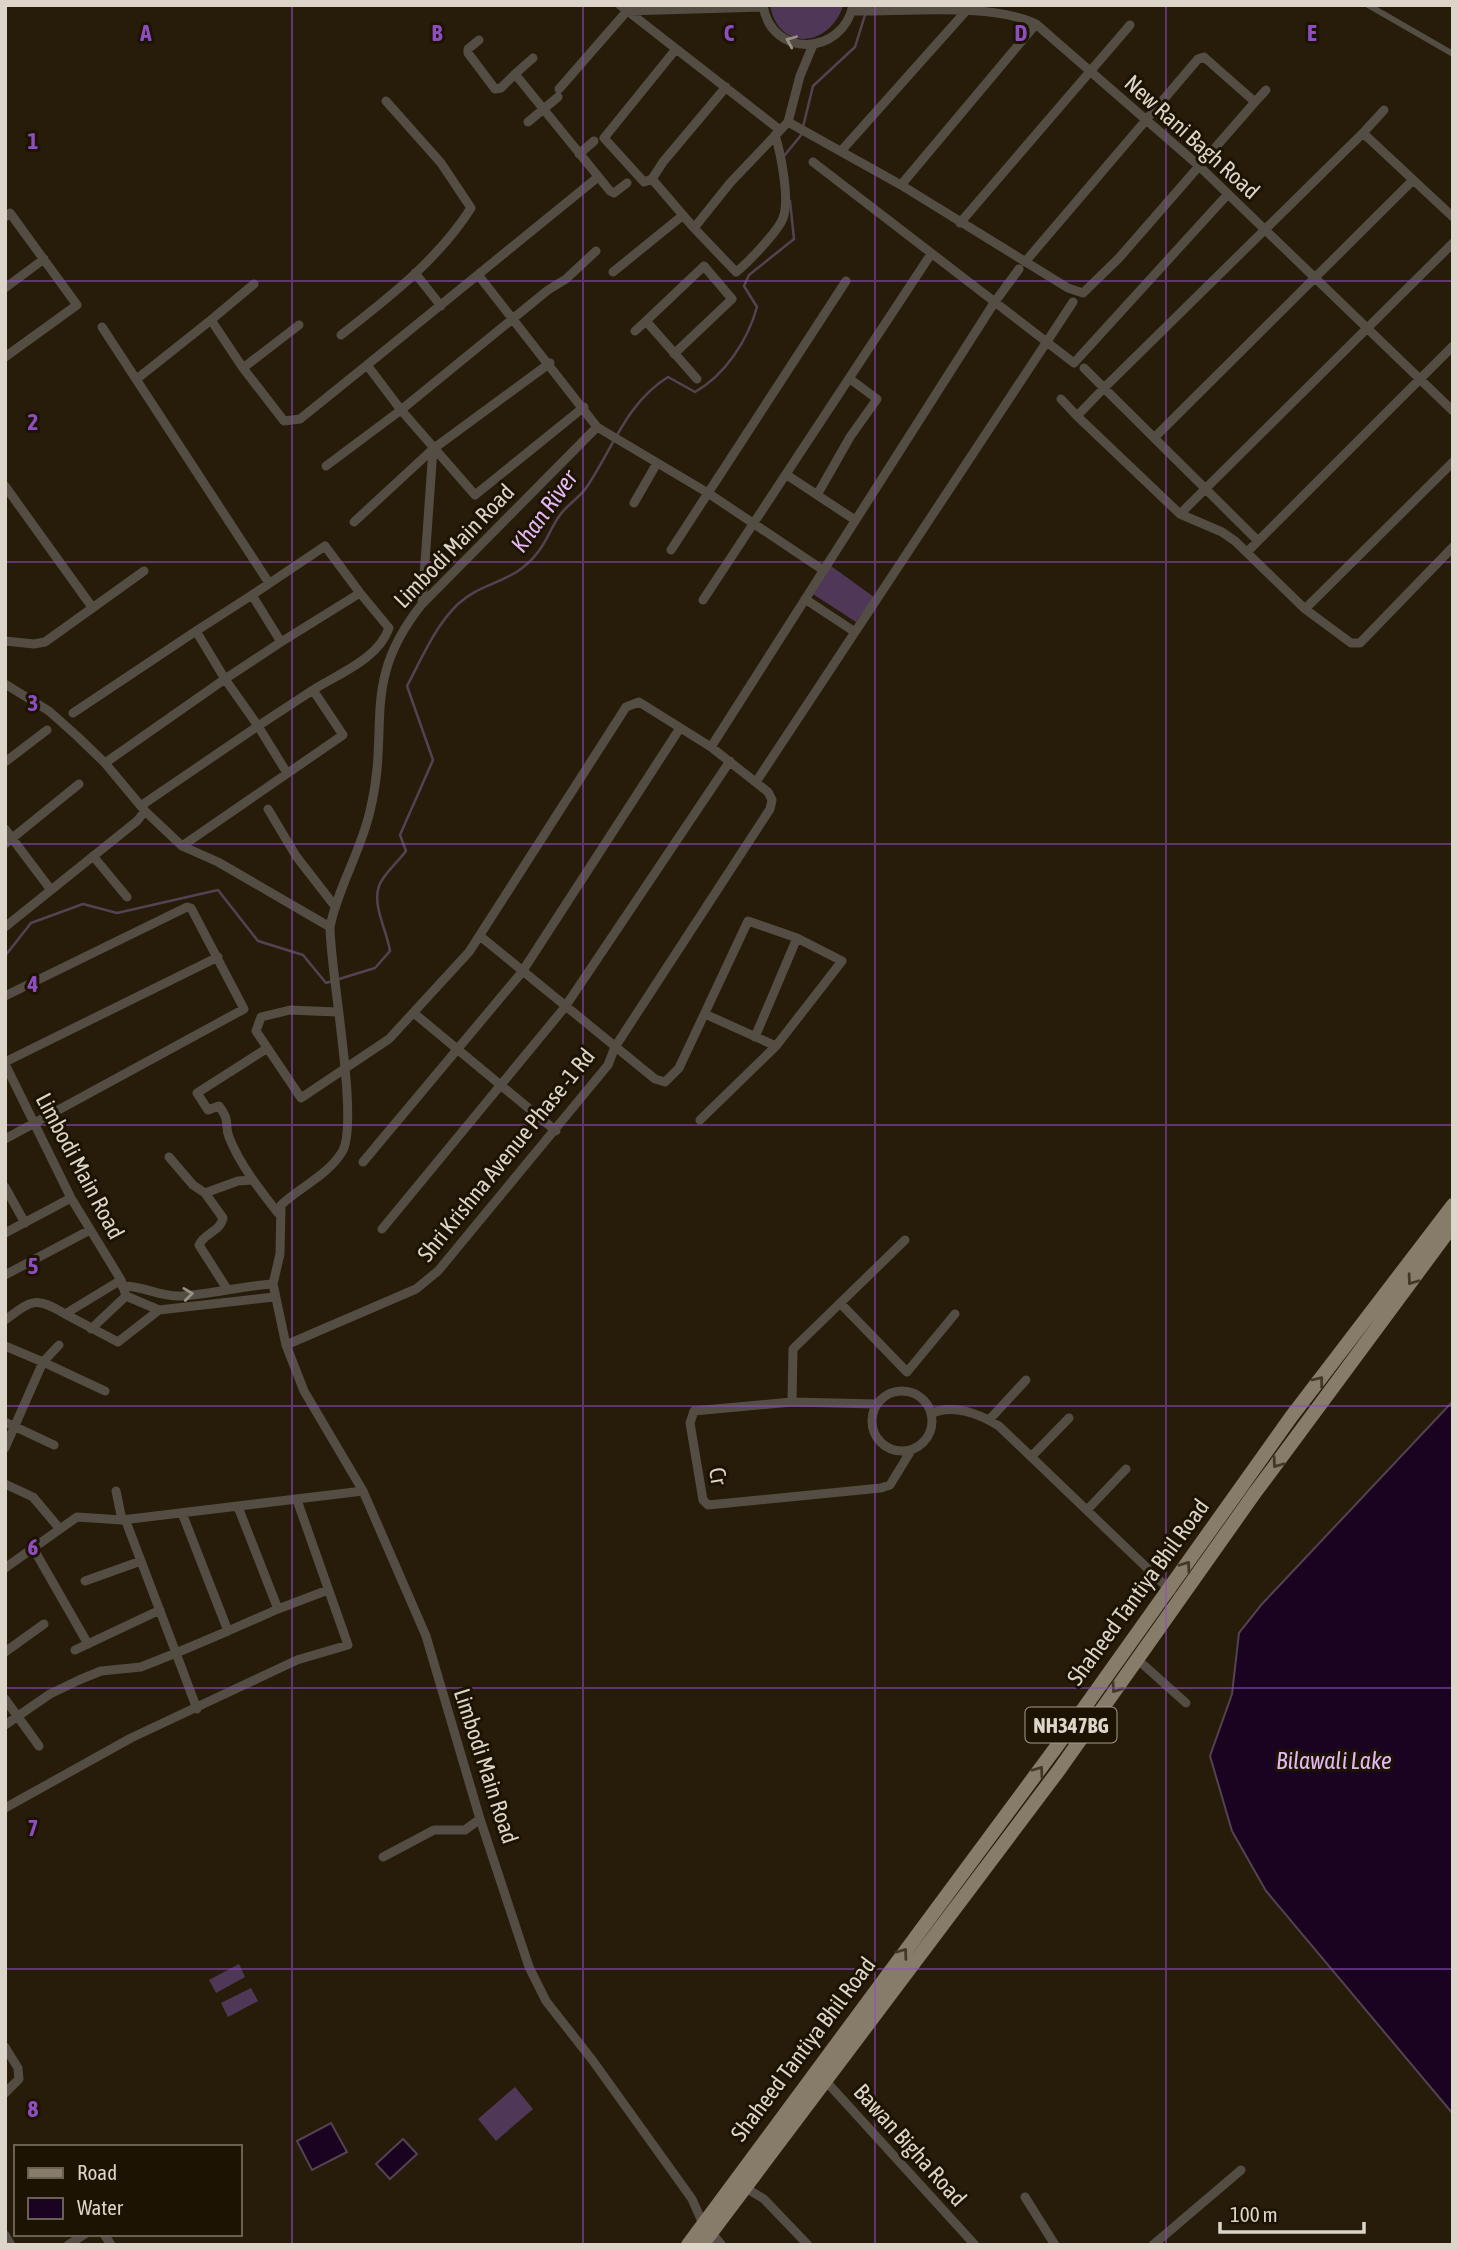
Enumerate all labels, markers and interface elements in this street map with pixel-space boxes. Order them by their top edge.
text: A [139,20,152,46]
text: B [432,20,443,46]
text: C [724,20,735,46]
text: D [1015,20,1028,46]
text: E [1307,20,1317,46]
one-way arrow [786,35,798,49]
street label: New Rani Bagh Road [1119,70,1265,204]
text: 1 [28,128,39,154]
text: 2 [28,409,38,435]
water label: Khan River [505,464,583,557]
street label: Limbodi Main Road [389,479,519,613]
text: 3 [28,690,38,716]
text: 4 [27,971,39,997]
street label: Shri Krishna Avenue Phase -1 Rd [412,1043,600,1267]
street label: Limbodi Main Road [31,1089,129,1243]
text: 5 [28,1253,39,1279]
one-way arrow [1408,1273,1421,1285]
one-way arrow [183,1287,194,1302]
one-way arrow [1310,1377,1323,1389]
one-way arrow [1273,1456,1285,1468]
street label: Cr [704,1465,733,1488]
street label: Shaheed Tantiya Bhil Road [1062,1494,1214,1690]
text: 6 [28,1534,39,1560]
one-way arrow [1177,1561,1190,1574]
one-way arrow [1112,1680,1125,1693]
street label: Limbodi Main Road [449,1685,523,1847]
road number: NH347BG [1026,1708,1116,1742]
water label: Bilawali Lake [1276,1747,1392,1774]
one-way arrow [1030,1766,1043,1778]
text: 7 [28,1815,38,1841]
one-way arrow [895,1948,907,1961]
street label: Shaheed Tantiya Bhil Road [725,1952,881,2146]
street label: Bawan Bigha Road [848,2079,972,2211]
text: 8 [28,2096,39,2122]
legend [14,2145,242,2236]
text: Road [77,2160,117,2184]
scale bar [1220,2190,1364,2234]
text: Water [77,2195,124,2219]
text: 100 m [1230,2202,1278,2226]

